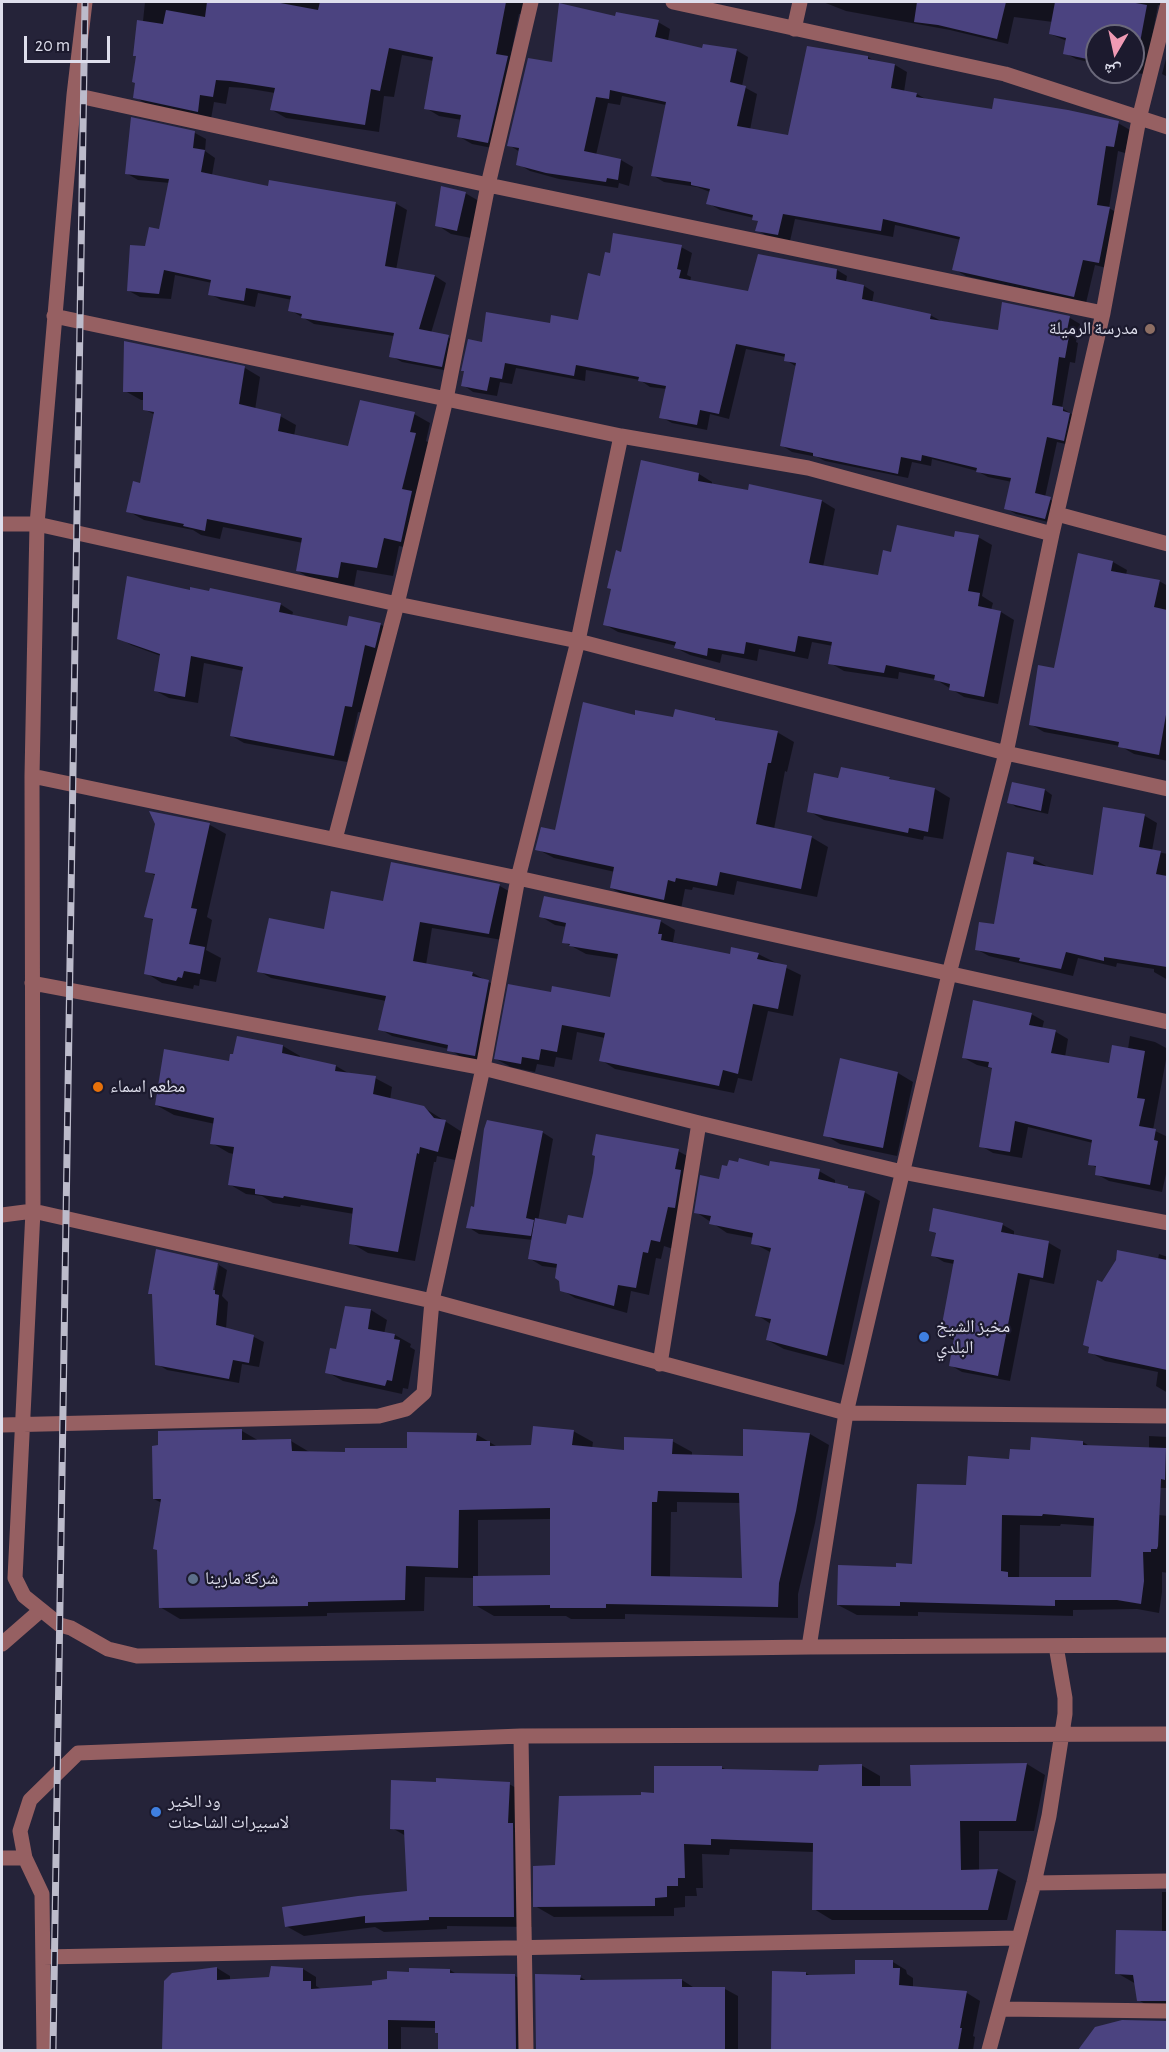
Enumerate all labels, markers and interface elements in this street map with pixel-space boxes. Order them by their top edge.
scale bar [27,24,112,62]
north arrow [1085,24,1145,84]
text: 20 m [35,37,70,55]
text: ش [1103,61,1122,79]
place label: مدرسة الرميلة [1049,318,1138,340]
marker: مدرسة الرميلة [1143,322,1157,336]
place label: مطعم اسماء [110,1076,185,1098]
marker: مطعم اسماء [91,1080,105,1094]
place label: مخبز الشيخ البلدي [936,1316,1010,1358]
marker: مخبز الشيخ البلدي [917,1330,931,1344]
place label: شركة مارينا [205,1568,278,1590]
marker: شركة مارينا [186,1572,200,1586]
place label: ود الخير لاسبيرات الشاحنات [168,1791,289,1834]
marker: ود الخير لاسبيرات الشاحنات [149,1805,163,1819]

